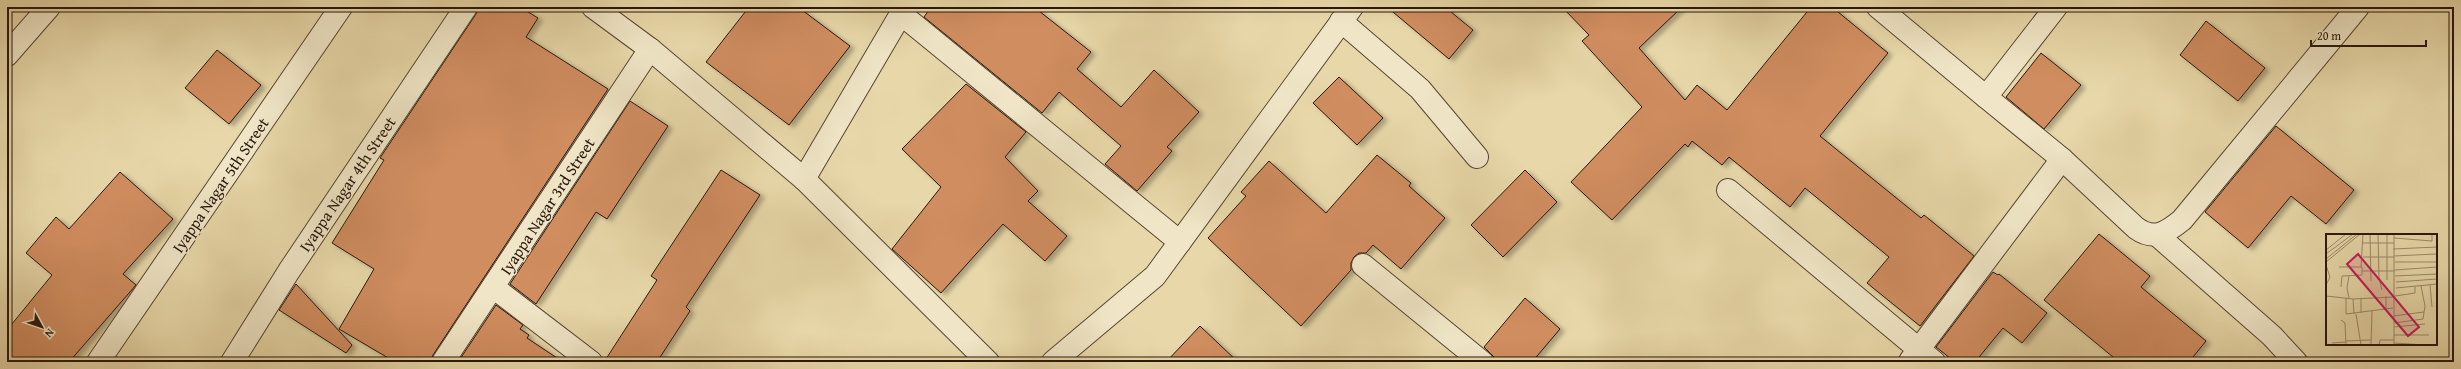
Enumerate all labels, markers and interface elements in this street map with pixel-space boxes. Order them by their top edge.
scale bar [2311,22,2426,48]
text: 20 m [2317,27,2341,44]
street label: Iyappa Nagar 4th Street [293,111,401,256]
street label: Iyappa Nagar 5th Street [166,112,274,257]
street label: Iyappa Nagar 3rd Street [494,133,601,279]
inset map [2326,234,2437,345]
north arrow [22,307,62,347]
text: N [41,325,58,342]

